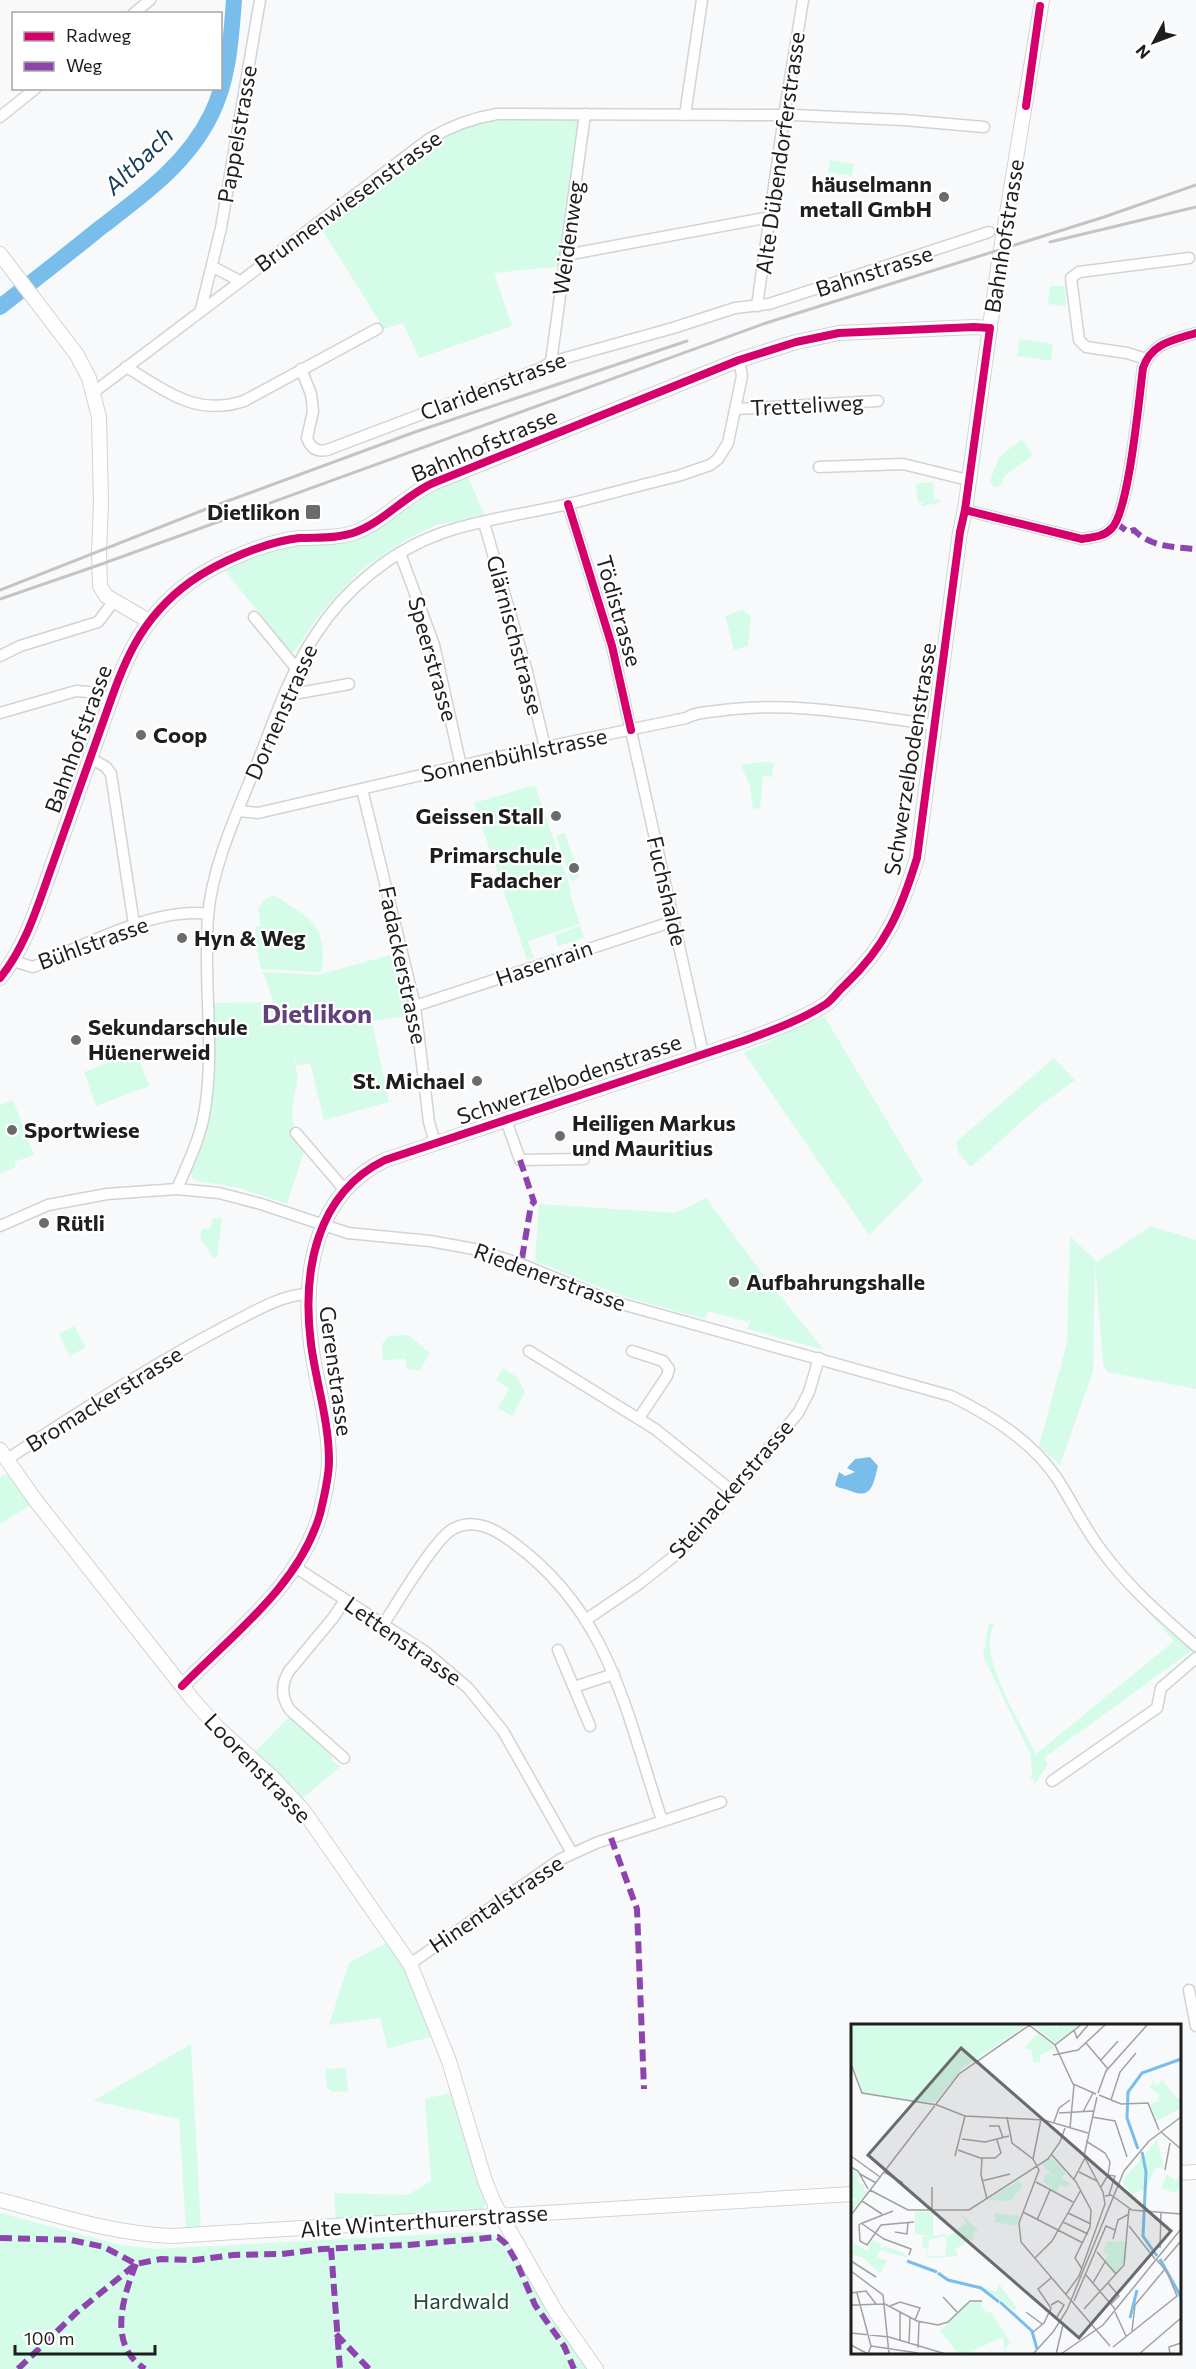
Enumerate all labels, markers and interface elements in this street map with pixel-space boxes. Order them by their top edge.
legend [12,12,222,90]
north arrow [1124,12,1184,72]
text: Radweg [66,24,131,46]
street label: Alte Dübendorferstrasse [749,30,810,276]
text: N [1131,41,1153,63]
text: Weg [66,54,103,76]
street label: Pappelstrasse [211,63,262,205]
water label: Altbach [97,120,179,201]
street label: Brunnenwiesenstrasse [249,124,446,277]
street label: Bahnhofstrasse [978,157,1029,315]
place label: häuselmann metall GmbH [799,170,932,222]
street label: Weidenweg [546,179,589,297]
marker: häuselmann metall GmbH [937,190,951,204]
street label: Bahnstrasse [812,239,936,302]
street label: Claridenstrasse [416,345,570,426]
street label: Tretteliweg [750,388,864,421]
street label: Bahnhofstrasse [407,402,561,487]
place label: Dietlikon [207,498,300,525]
marker: Dietlikon [304,503,322,521]
street label: Glärnischstrasse [481,552,550,718]
street label: Tödistrasse [591,552,648,670]
street label: Speerstrasse [403,594,464,724]
street label: Dornenstrasse [239,640,322,784]
street label: Schwerzelbodenstrasse [878,640,941,877]
street label: Bahnhofstrasse [38,661,117,817]
place label: Coop [153,721,207,748]
street label: Sonnenbühlstrasse [418,722,609,787]
marker: Coop [134,728,148,742]
place label: Geissen Stall [415,802,544,829]
marker: Geissen Stall [549,809,563,823]
street label: Fuchshalde [642,833,693,949]
place label: Primarschule Fadacher [429,841,562,893]
marker: Primarschule Fadacher [567,861,581,875]
street label: Fadackerstrasse [374,883,433,1046]
street label: Bühlstrasse [34,910,152,975]
place label: Hyn & Weg [194,924,306,951]
marker: Hyn & Weg [175,931,189,945]
street label: Hasenrain [492,933,596,992]
district label: Dietlikon [262,997,372,1028]
place label: Sekundarschule Hüenerweid [88,1013,248,1065]
street label: Schwerzelbodenstrasse [453,1027,685,1130]
marker: Sekundarschule Hüenerweid [69,1033,83,1047]
place label: St. Michael [353,1067,465,1094]
marker: St. Michael [470,1074,484,1088]
place label: Heiligen Markus und Mauritius [572,1109,736,1161]
place label: Sportwiese [24,1116,140,1143]
marker: Sportwiese [5,1123,19,1137]
marker: Heiligen Markus und Mauritius [553,1129,567,1143]
place label: Rütli [56,1209,105,1236]
marker: Rütli [37,1216,51,1230]
street label: Riedenerstrasse [471,1237,630,1317]
place label: Aufbahrungshalle [746,1268,925,1295]
marker: Aufbahrungshalle [727,1275,741,1289]
street label: Gerenstrasse [314,1304,359,1438]
street label: Bromackerstrasse [21,1340,187,1458]
street label: Steinackerstrasse [663,1413,799,1564]
street label: Lettenstrasse [340,1590,467,1691]
street label: Loorenstrasse [199,1707,317,1828]
street label: Hinentalstrasse [424,1849,568,1958]
inset map [851,2024,1181,2354]
street label: Alte Winterthurerstrasse [299,2198,549,2243]
park label: Hardwald [413,2287,509,2314]
scale bar [15,2318,154,2356]
text: 100 m [24,2327,74,2349]

